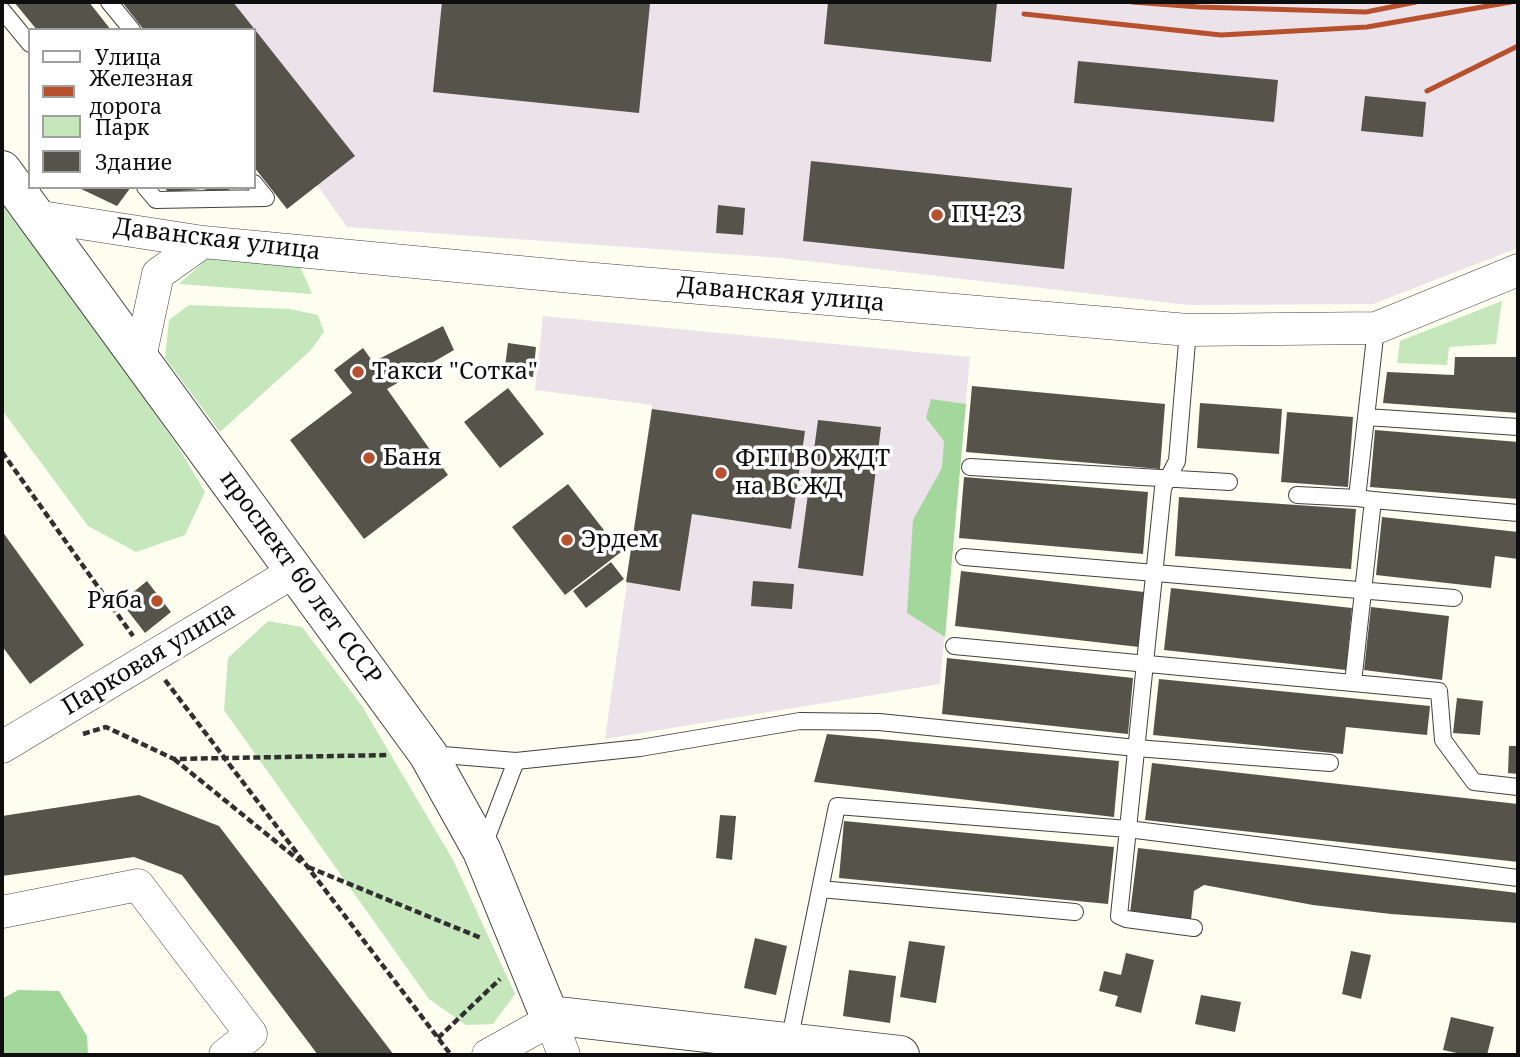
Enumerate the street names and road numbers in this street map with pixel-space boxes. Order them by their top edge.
street label: Даванская улица [112,213,322,267]
street label: Даванская улица [676,272,886,318]
street label: проспект 60 лет СССР [213,466,387,690]
street label: Парковая улица [57,596,241,722]

